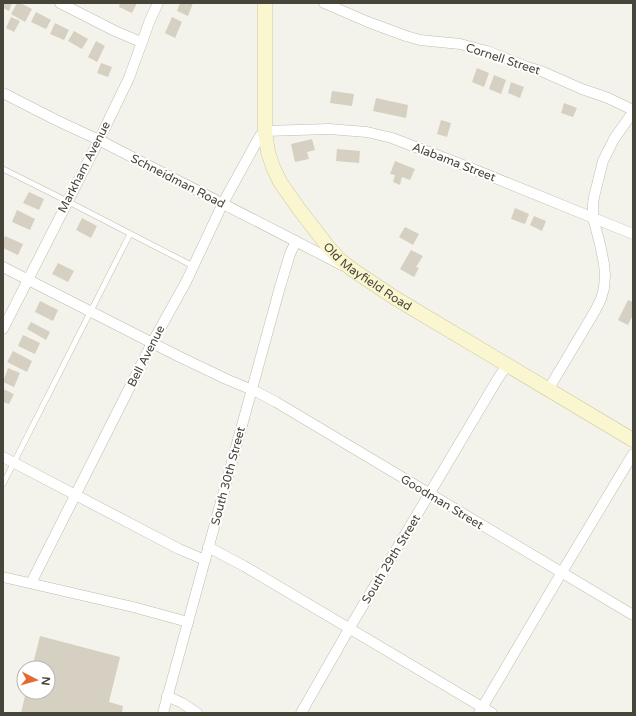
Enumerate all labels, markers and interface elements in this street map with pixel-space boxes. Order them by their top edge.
street label: Cornell Street [464,40,542,78]
street label: Markham Avenue [55,119,113,215]
street label: Alabama Street [410,140,498,184]
street label: Schneidman Road [128,151,228,211]
street label: Old Mayfield Road [320,240,414,313]
street label: Bell Avenue [125,323,168,389]
street label: South 30th Street [208,425,248,527]
street label: Goodman Street [398,472,486,532]
street label: South 29th Street [359,512,423,606]
north arrow [16,660,56,700]
text: N [39,676,52,686]

